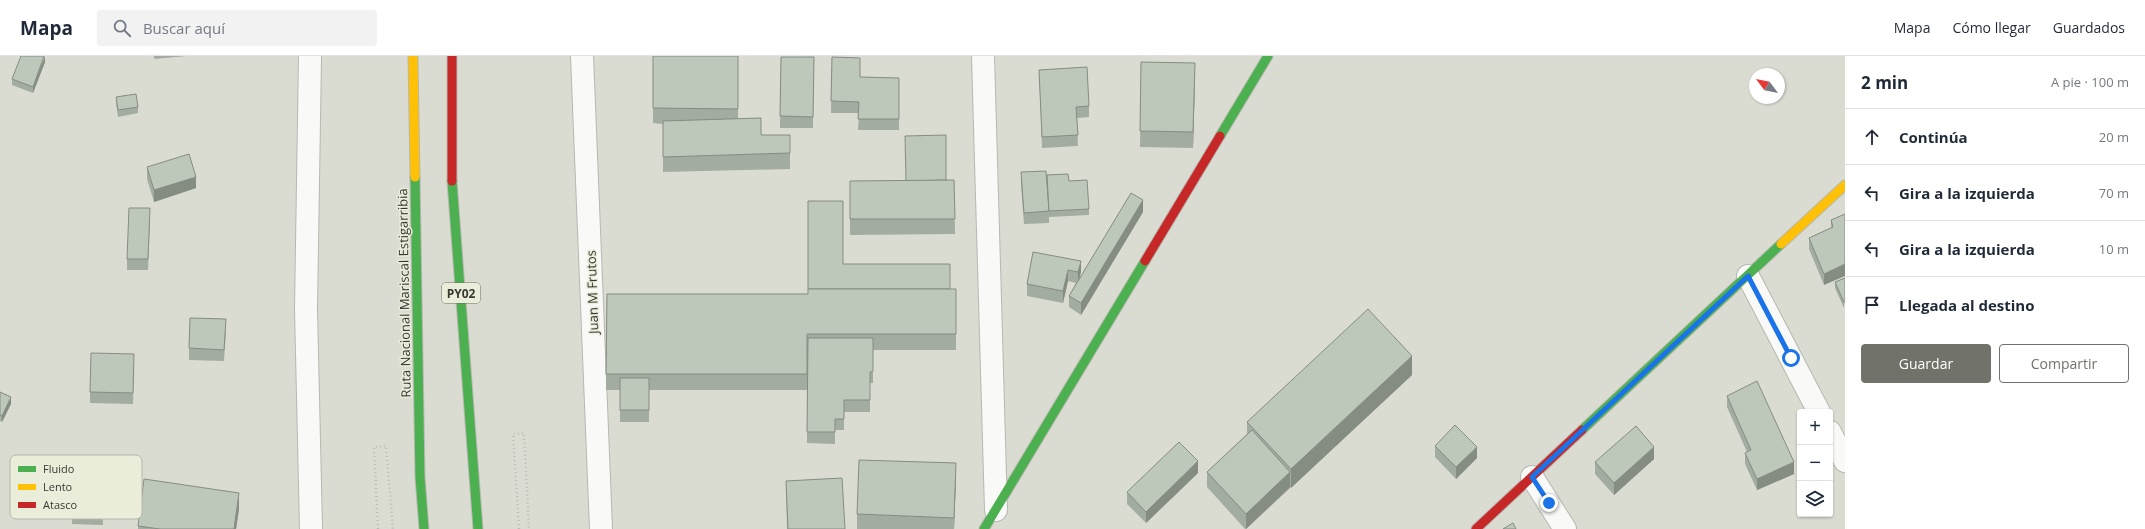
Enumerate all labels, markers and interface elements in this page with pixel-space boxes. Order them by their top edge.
search box [97,10,377,46]
text: Mapa [20,15,73,41]
icon: search [111,17,133,39]
text: Buscar aquí [143,18,225,38]
text: Mapa [1894,18,1930,37]
text: Cómo llegar [1952,18,2031,37]
text: Guardados [2053,18,2125,37]
north arrow [1749,68,1785,104]
text: 2 min [1861,71,1908,94]
text: A pie · 100 m [2051,73,2129,91]
icon: ahead [1861,126,1883,148]
text: Continúa [1899,127,1968,147]
text: 20 m [2099,128,2129,146]
icon: left [1861,182,1883,204]
text: Gira a la izquierda [1899,183,2035,203]
text: 70 m [2099,184,2129,202]
street label: Ruta Nacional Mariscal Estigarribia [393,188,415,398]
icon: left [1861,238,1883,260]
text: Gira a la izquierda [1899,239,2035,259]
text: 10 m [2099,240,2129,258]
street label: Juan M Frutos [582,250,603,336]
road number: PY02 [442,283,480,303]
icon: arrive [1861,294,1883,316]
text: Llegada al destino [1899,295,2034,315]
button: Guardar [1861,344,1991,383]
button: Compartir [1999,344,2129,383]
route start [1782,349,1800,367]
map controls [1797,409,1833,517]
button: + [1797,409,1833,445]
button: − [1797,445,1833,481]
legend [10,455,142,519]
text: Fluido [43,461,75,476]
text: Lento [43,479,73,494]
button: layers [1797,481,1833,517]
route end [1540,494,1558,512]
text: Atasco [43,497,78,512]

